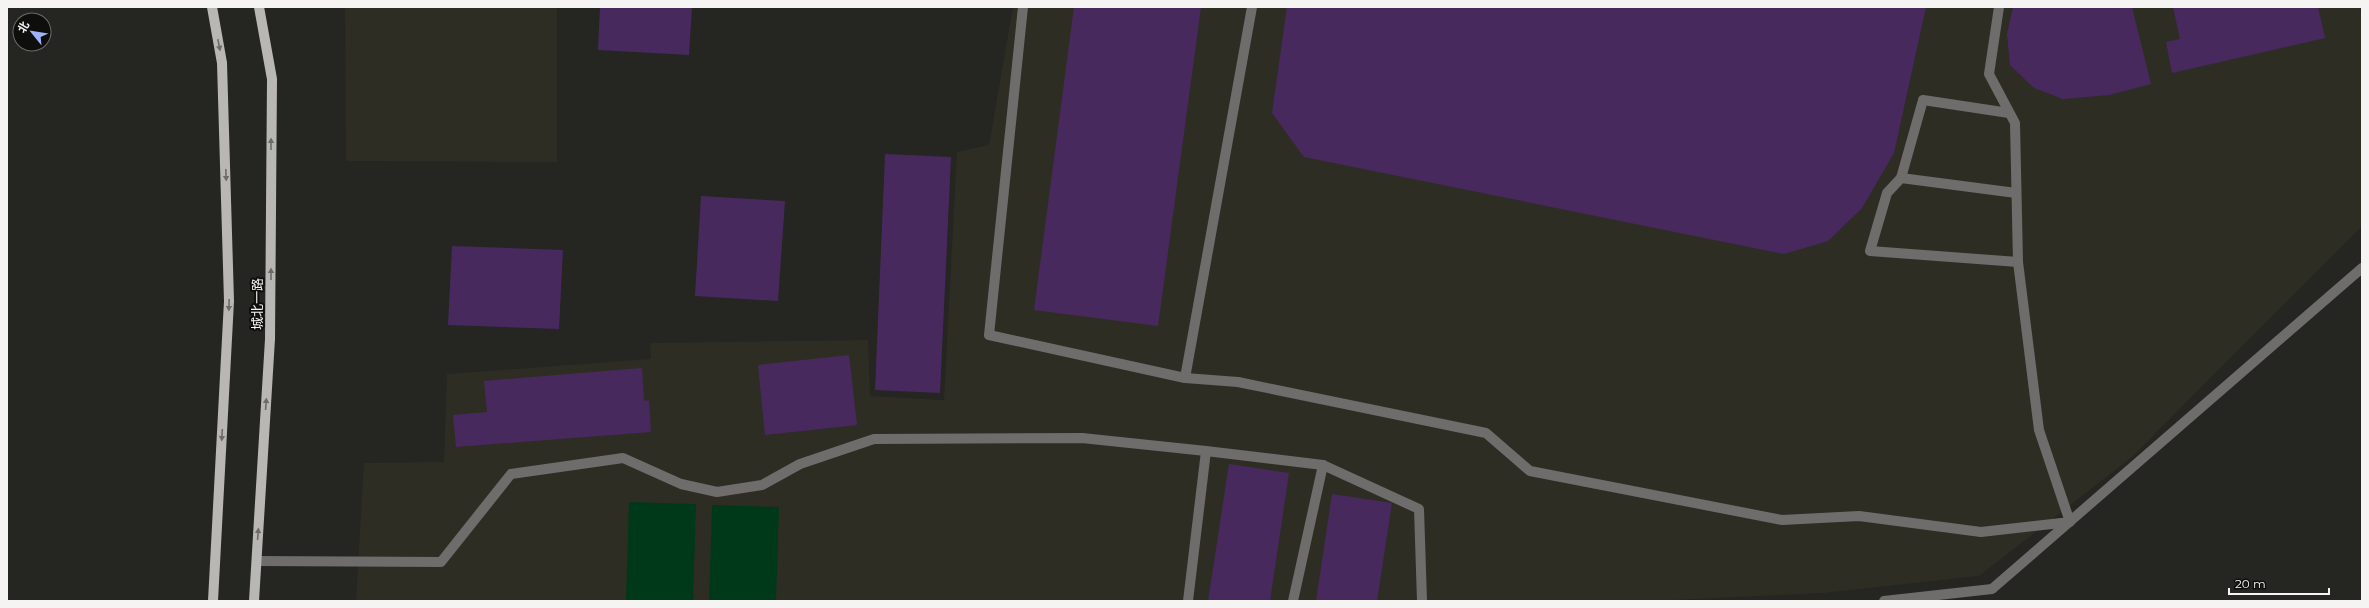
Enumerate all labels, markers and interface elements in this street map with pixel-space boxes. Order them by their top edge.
north arrow [12,12,52,52]
text: 北 [15,19,32,35]
one-way arrow [216,39,222,51]
one-way arrow [268,137,274,150]
one-way arrow [222,169,229,181]
one-way arrow [268,267,274,280]
street label: 城北一路 [249,278,265,330]
one-way arrow [226,299,232,312]
one-way arrow [263,398,270,410]
one-way arrow [219,429,225,442]
one-way arrow [255,528,262,540]
scale bar [2229,570,2329,596]
text: 20 m [2235,576,2266,591]

